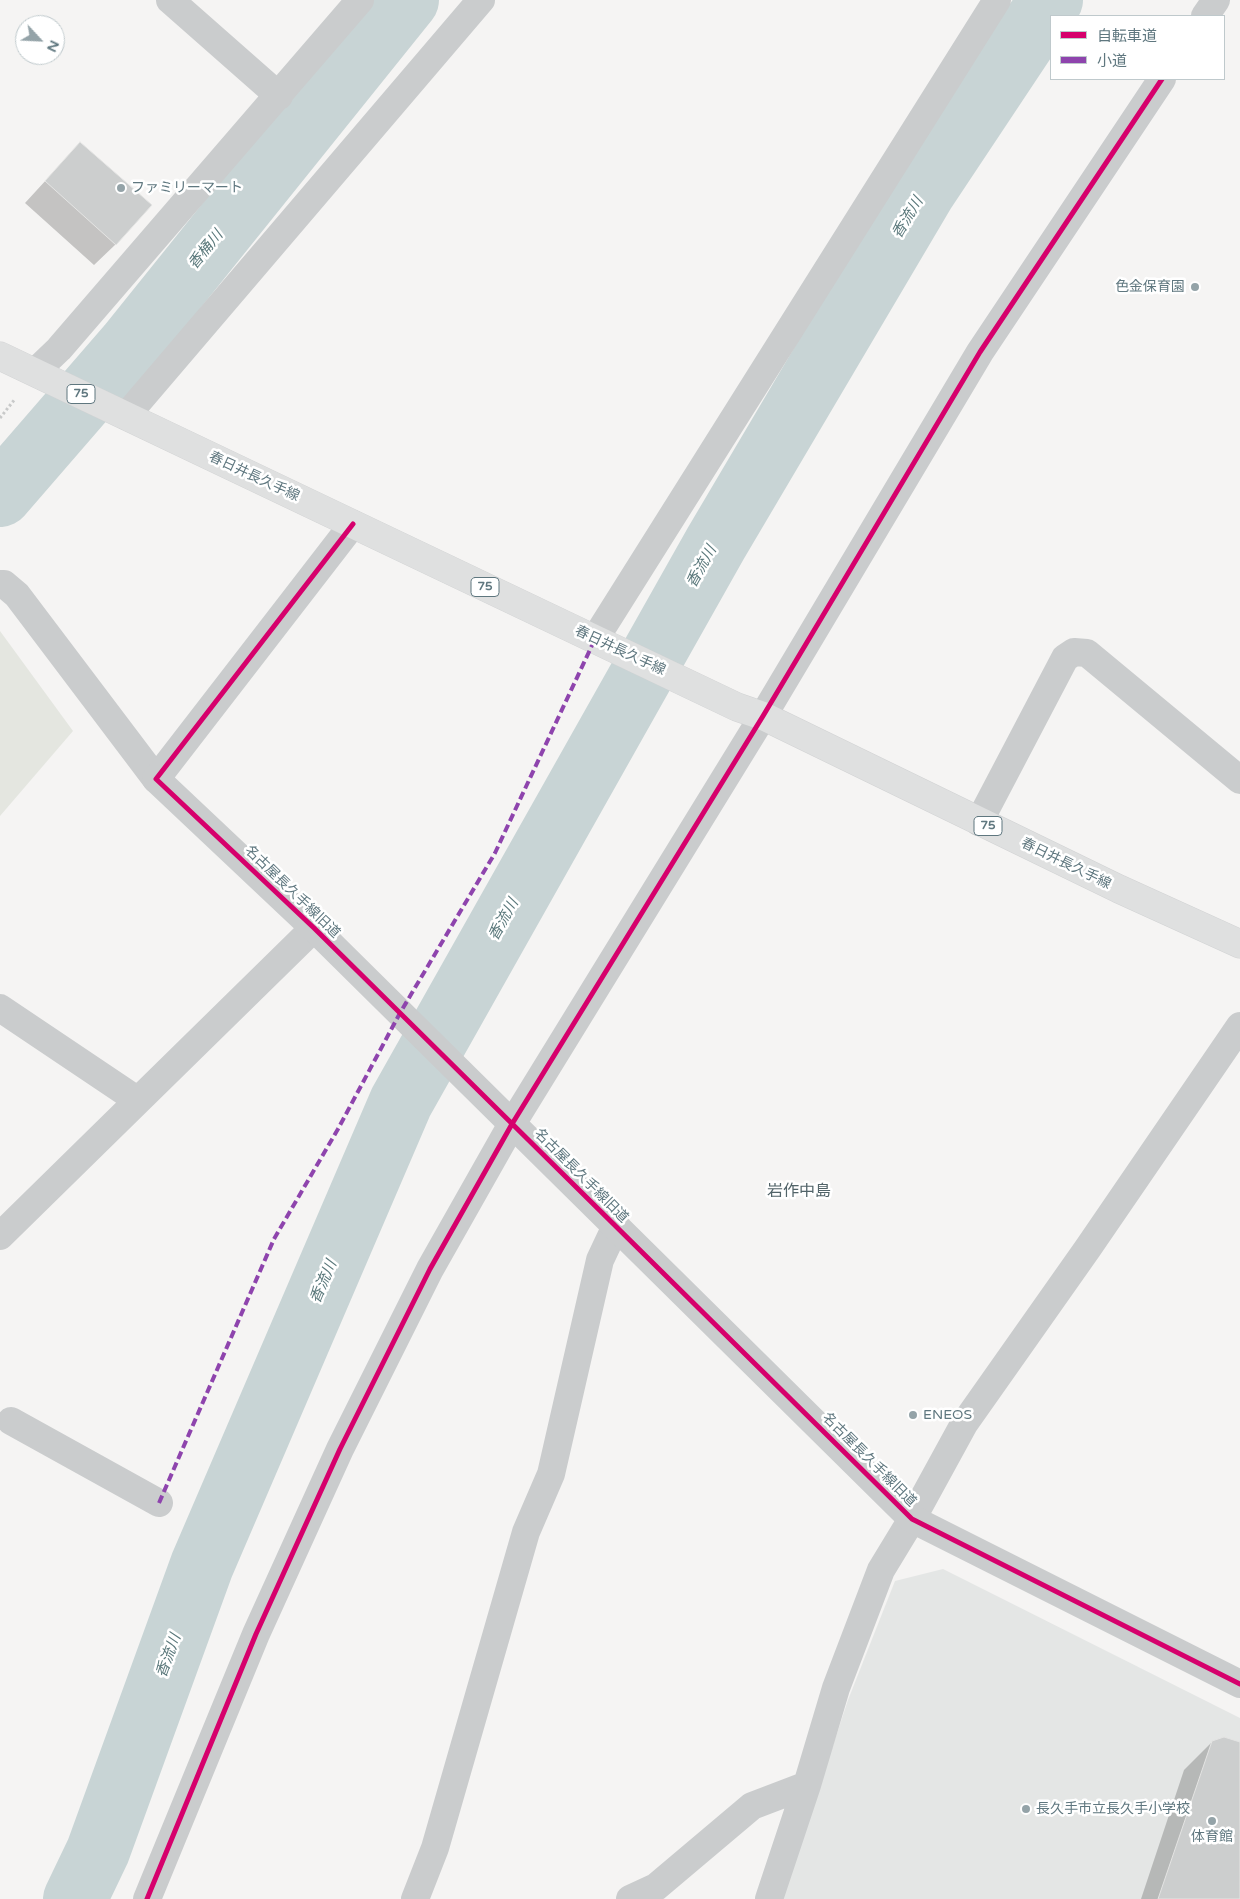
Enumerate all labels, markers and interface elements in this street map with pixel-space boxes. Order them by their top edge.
north arrow [15,15,65,65]
legend [1050,15,1225,80]
text: 自転車道 [1097,27,1157,45]
text: N [43,37,63,55]
text: 小道 [1097,52,1127,70]
place label: ファミリーマート [131,180,243,196]
marker: ファミリーマート [115,182,127,194]
water label: 香流川 [889,194,927,242]
water label: 香桶川 [185,227,227,273]
place label: 色金保育園 [1115,279,1185,295]
marker: 色金保育園 [1189,281,1201,293]
road number: 75 [67,384,95,404]
street label: 春日井長久手線 [206,449,302,505]
water label: 香流川 [683,543,721,591]
road number: 75 [471,578,499,596]
street label: 春日井長久手線 [572,623,668,679]
road number: 75 [974,816,1002,836]
street label: 春日井長久手線 [1018,835,1114,893]
street label: 名古屋長久手線旧道 [241,842,343,942]
water label: 香流川 [485,896,523,944]
street label: 名古屋長久手線旧道 [531,1126,631,1226]
district label: 岩作中島 [767,1182,831,1202]
water label: 香流川 [307,1258,341,1306]
place label: ENEOS [923,1407,972,1423]
marker: ENEOS [907,1409,919,1421]
street label: 名古屋長久手線旧道 [819,1410,919,1510]
water label: 香流川 [153,1632,185,1680]
place label: 長久手市立長久手小学校 [1036,1801,1190,1817]
marker: 長久手市立長久手小学校 [1020,1803,1032,1815]
marker: 体育館 [1206,1815,1218,1827]
place label: 体育館 [1191,1829,1233,1845]

